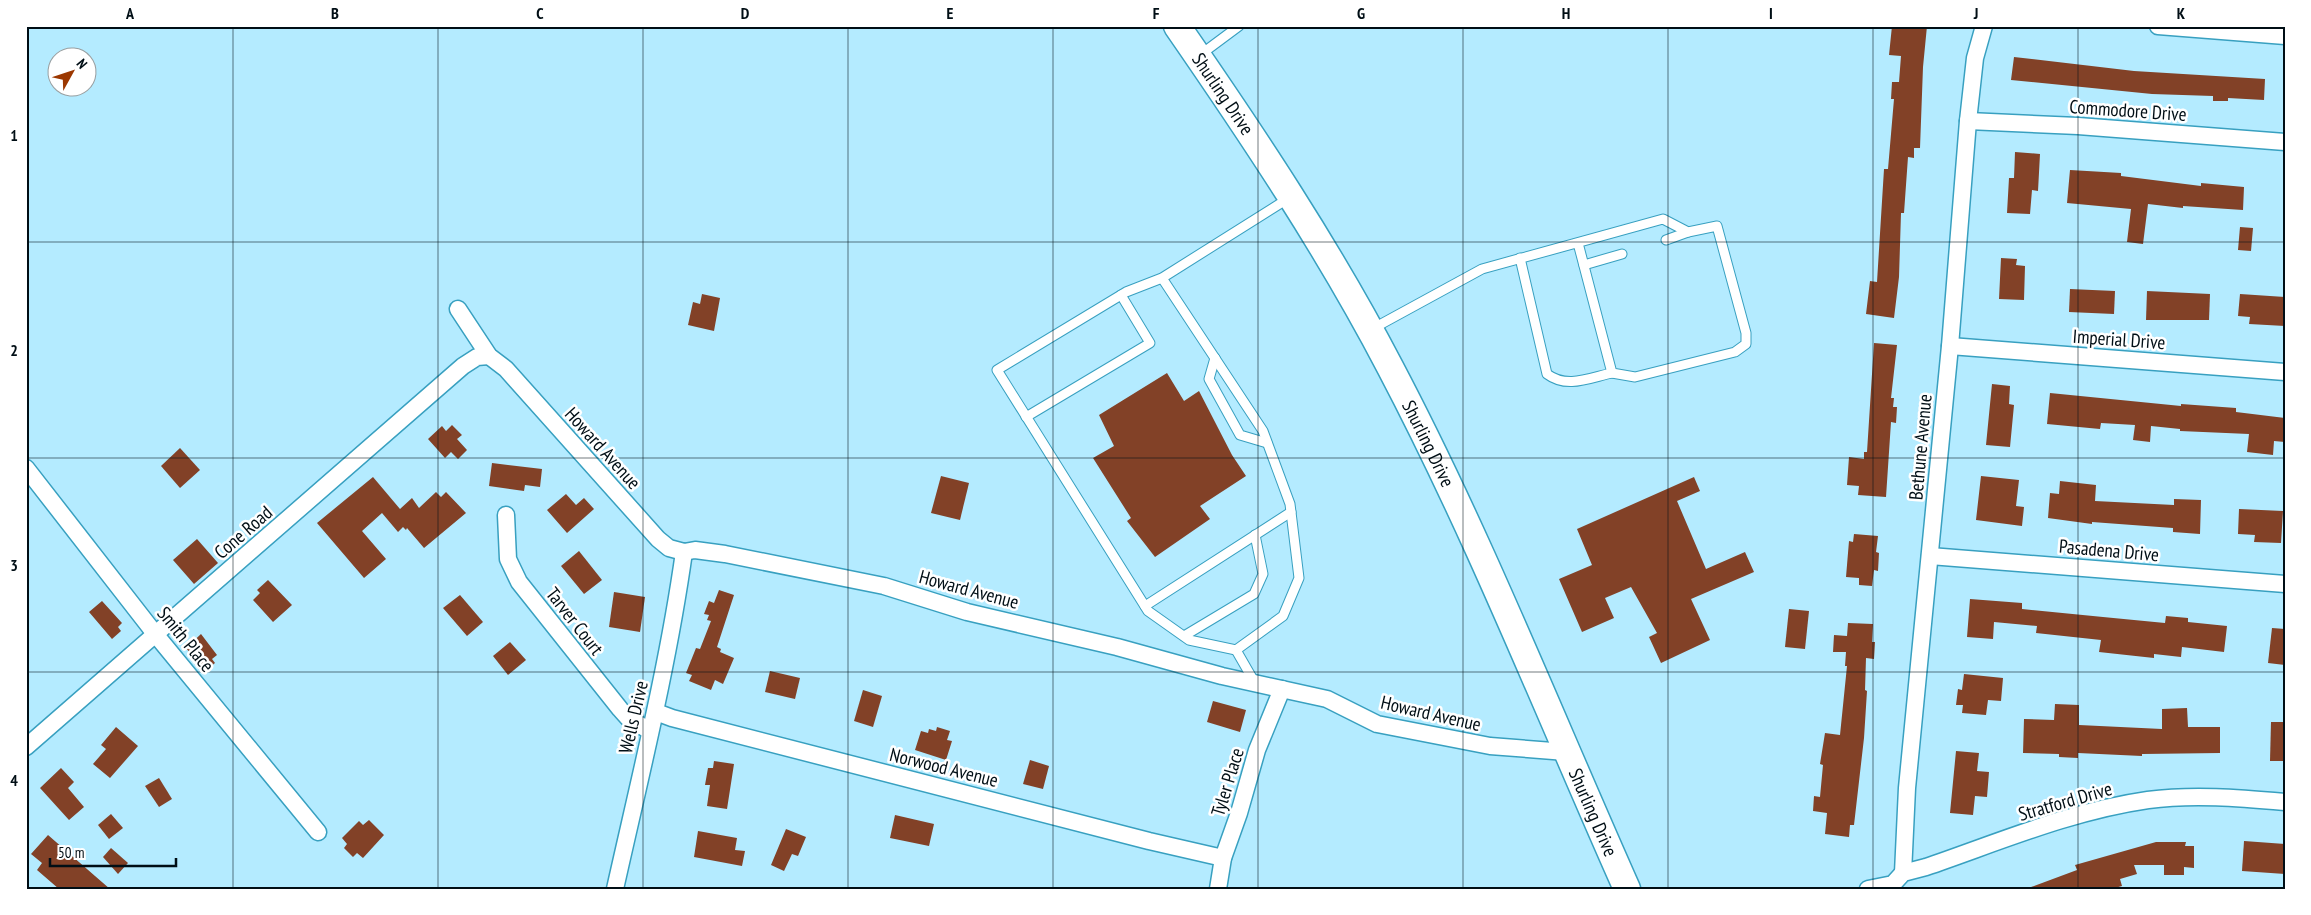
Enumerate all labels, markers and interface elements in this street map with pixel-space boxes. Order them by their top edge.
text: A [125,3,135,23]
text: B [331,3,339,23]
text: C [536,3,544,23]
text: D [741,3,750,23]
text: E [947,3,954,23]
text: F [1153,3,1160,23]
text: G [1357,3,1365,23]
text: H [1562,3,1570,23]
text: I [1769,3,1773,23]
text: J [1973,3,1978,23]
text: K [2177,3,2186,23]
north arrow [48,48,98,98]
street label: Shurling Drive [1187,48,1259,139]
text: N [73,55,91,72]
street label: Commodore Drive [2069,94,2188,126]
text: 1 [10,125,18,145]
street label: Imperial Drive [2072,324,2166,354]
text: 2 [10,340,18,360]
street label: Bethune Avenue [1903,393,1937,501]
street label: Shurling Drive [1397,396,1460,491]
street label: Howard Avenue [560,402,646,494]
street label: Cone Road [209,500,277,564]
street label: Pasadena Drive [2058,534,2160,566]
text: 3 [10,555,18,575]
street label: Howard Avenue [917,564,1022,614]
street label: Tarver Court [541,582,609,660]
street label: Smith Place [152,601,220,677]
street label: Wells Drive [613,678,653,756]
street label: Howard Avenue [1379,690,1484,736]
street label: Norwood Avenue [887,742,1001,792]
street label: Tyler Place [1205,745,1249,819]
street label: Shurling Drive [1564,765,1623,860]
text: 4 [10,770,18,790]
street label: Stratford Drive [2015,776,2115,826]
scale bar [50,835,176,867]
text: 50 m [58,843,84,862]

